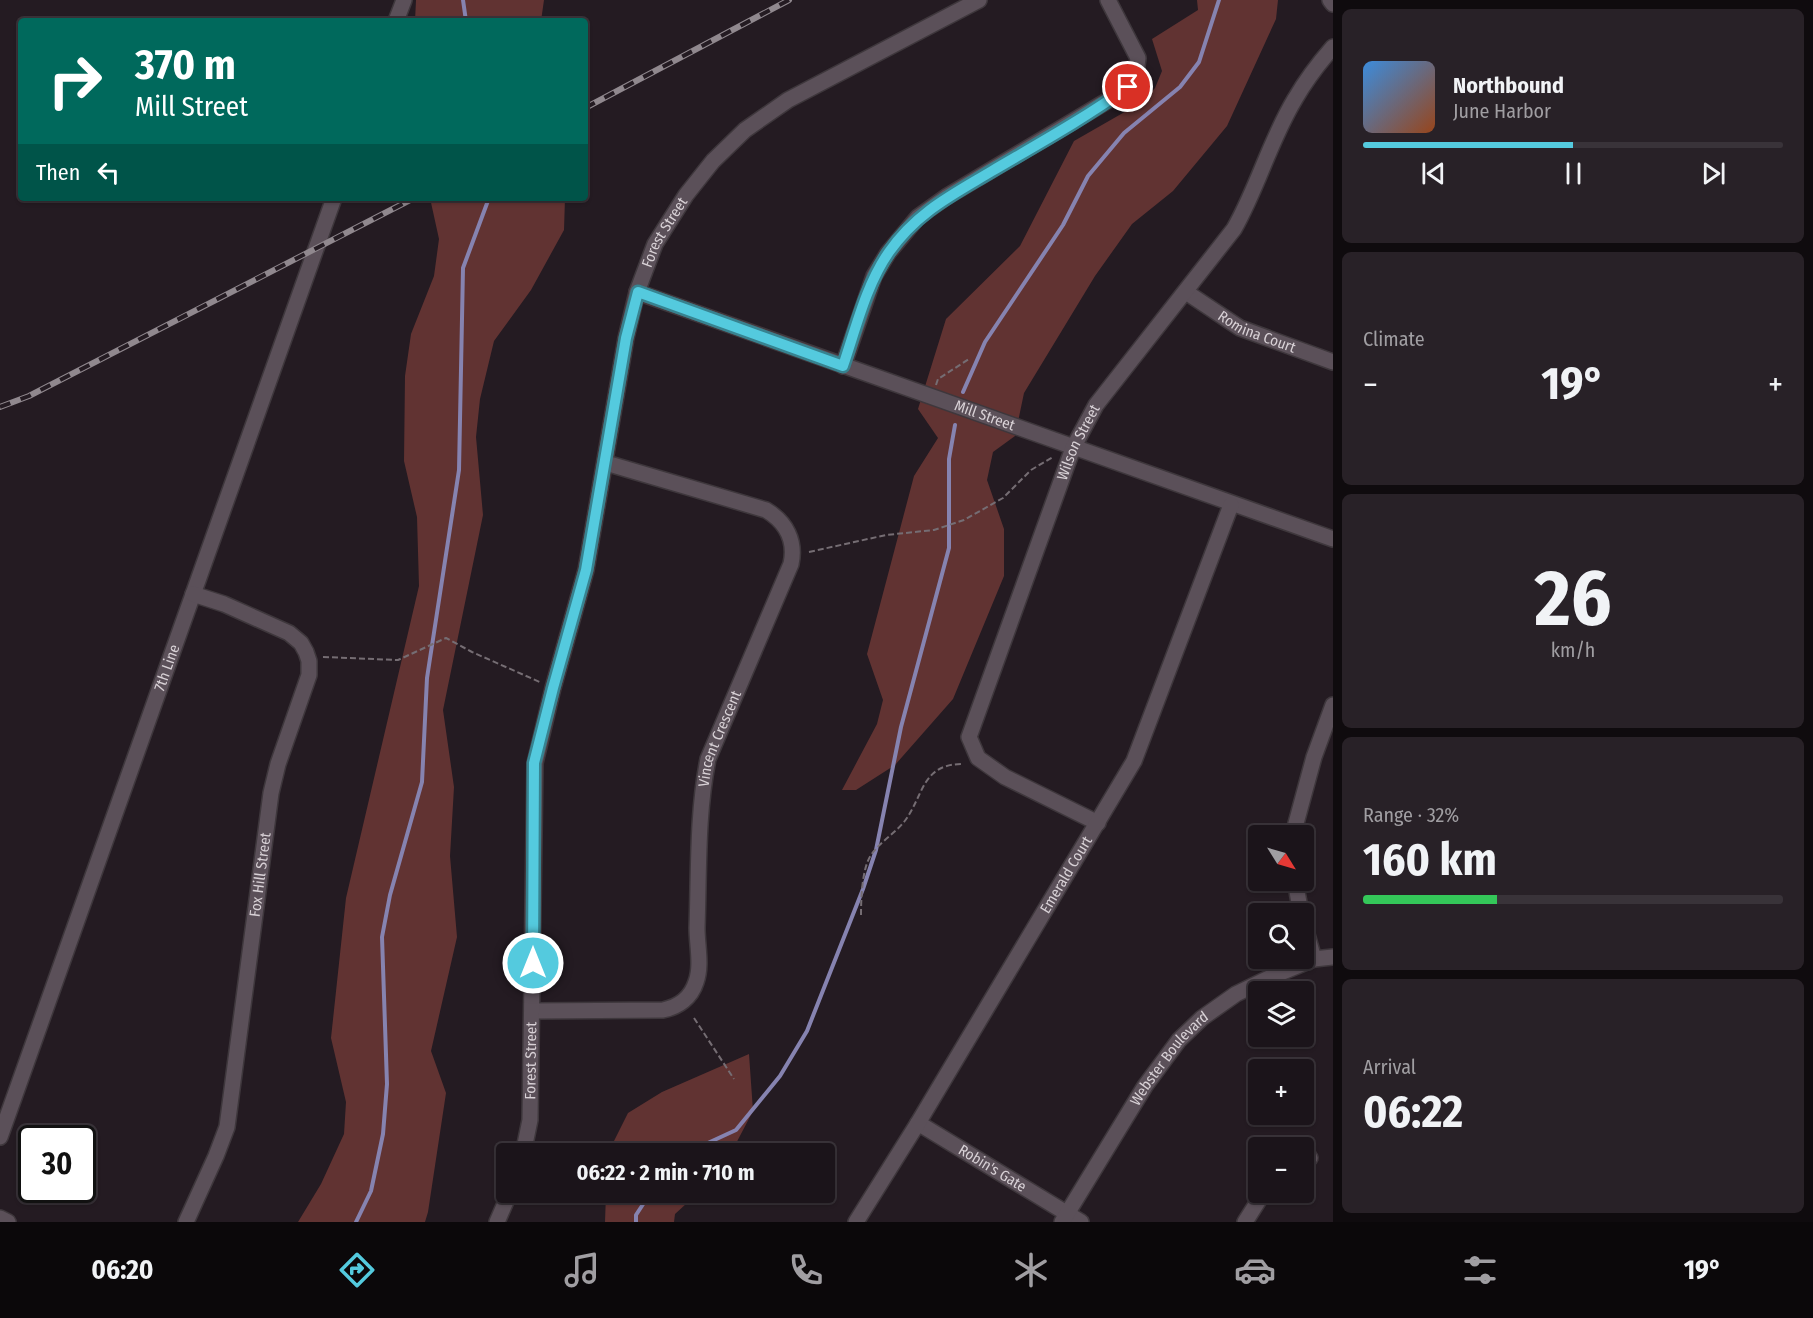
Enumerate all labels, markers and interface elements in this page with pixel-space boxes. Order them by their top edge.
text: 370 m [135,40,236,90]
icon: right [36,42,114,120]
pin [1102,61,1153,112]
icon: arrive [1111,70,1144,103]
text: Northbound [1453,72,1564,99]
text: Mill Street [135,91,248,123]
text: June Harbor [1453,99,1551,123]
icon: left [92,156,125,189]
icon: previous [1417,157,1450,190]
icon: pause [1557,157,1590,190]
icon: next [1697,157,1730,190]
text: Then [36,159,80,186]
street label: Forest Street [638,194,691,270]
street label: Romina Court [1215,307,1298,357]
text: Climate [1363,327,1425,351]
text: 19° [1541,357,1605,411]
text: − [1363,365,1378,405]
text: + [1768,365,1783,405]
street label: Mill Street [952,396,1017,434]
street label: Wilson Street [1053,401,1104,483]
text: 26 [1535,552,1611,646]
text: km/h [1551,638,1595,662]
street label: 7th Line [150,642,183,694]
street label: Vincent Crescent [695,688,745,788]
text: Range · 32% [1363,803,1459,827]
north arrow [1248,825,1314,891]
map controls [1248,825,1314,1203]
street label: Fox Hill Street [246,831,275,918]
street label: Emerald Court [1036,833,1096,916]
text: 160 km [1363,833,1497,887]
button: search [1248,903,1314,969]
position arrow [501,931,565,995]
button: layers [1248,981,1314,1047]
street label: Webster Boulevard [1126,1007,1212,1109]
street label: Forest Street [521,1022,540,1100]
text: Arrival [1363,1055,1416,1079]
button: + [1248,1059,1314,1125]
text: 06:22 [1363,1085,1463,1139]
speed limit sign: 30 [18,1125,96,1203]
button: − [1248,1137,1314,1203]
street label: Robin's Gate [955,1141,1030,1196]
text: 06:22 · 2 min · 710 m [576,1159,755,1186]
icon: directions [336,1249,378,1291]
icon: music [561,1249,603,1291]
icon: phone [785,1249,827,1291]
icon: climate [1010,1249,1052,1291]
icon: car [1234,1249,1276,1291]
icon: filters [1459,1249,1501,1291]
text: 06:20 [91,1254,154,1286]
text: 19° [1684,1254,1722,1286]

